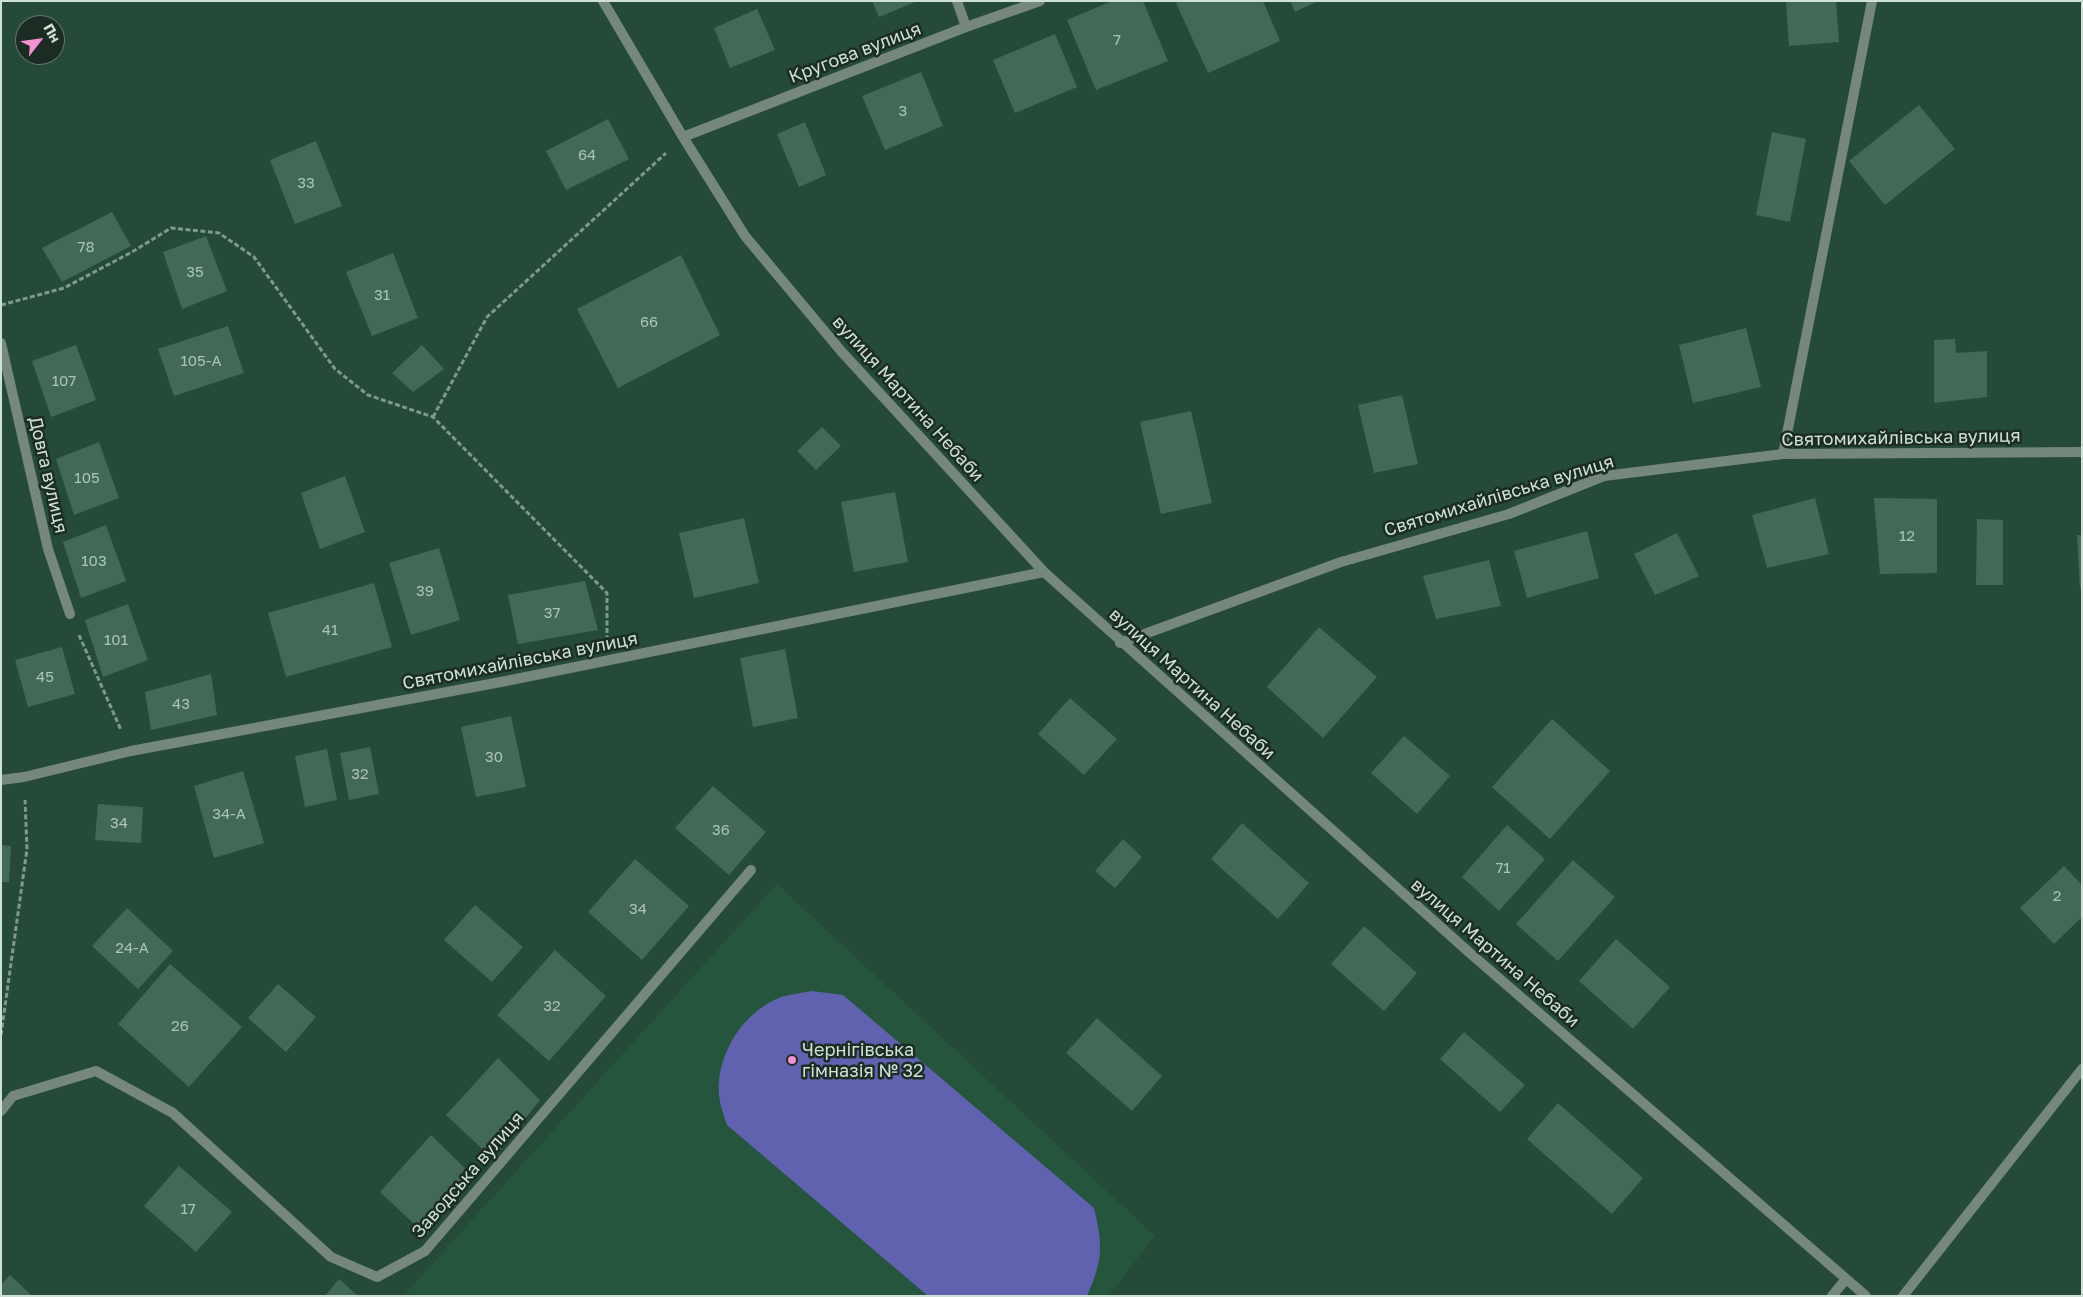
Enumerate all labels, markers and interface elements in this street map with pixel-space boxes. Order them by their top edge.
north arrow [15,15,65,65]
street label: Кругова вулиця [786,18,924,88]
text: Пн [40,20,65,45]
house number: 7 [1113,31,1121,49]
house number: 3 [899,102,907,120]
house number: 64 [578,146,596,164]
house number: 33 [297,174,315,192]
house number: 78 [77,238,95,256]
house number: 35 [186,263,204,281]
house number: 31 [374,286,390,304]
street label: вулиця Мартина Небаби [828,312,988,486]
house number: 66 [640,313,658,331]
house number: 105-А [180,352,222,370]
house number: 107 [52,372,76,390]
street label: Довга вулиця [24,415,72,535]
street label: Святомихайлівська вулиця [1781,425,2021,451]
street label: Святомихайлівська вулиця [1381,451,1617,541]
house number: 105 [74,469,100,487]
house number: 12 [1899,527,1915,545]
house number: 103 [81,552,107,570]
house number: 39 [416,582,434,600]
house number: 37 [544,604,560,622]
street label: вулиця Мартина Небаби [1105,604,1279,764]
house number: 41 [322,621,338,639]
street label: Святомихайлівська вулиця [401,628,639,694]
house number: 101 [104,631,128,649]
house number: 45 [36,668,54,686]
house number: 43 [172,695,190,713]
house number: 30 [485,748,503,766]
house number: 32 [351,765,369,783]
house number: 34-А [212,805,246,823]
house number: 34 [110,814,128,832]
house number: 36 [712,821,730,839]
house number: 71 [1495,859,1511,877]
street label: вулиця Мартина Небаби [1406,874,1584,1032]
house number: 2 [2053,887,2061,905]
house number: 34 [629,900,647,918]
house number: 24-А [115,939,149,957]
house number: 32 [543,997,561,1015]
house number: 26 [171,1017,189,1035]
place label: Чернігівська гімназія № 32 [802,1039,923,1082]
marker: Чернігівська гімназія № 32 [786,1054,798,1066]
street label: Заводська вулиця [407,1107,529,1243]
house number: 17 [180,1200,196,1218]

